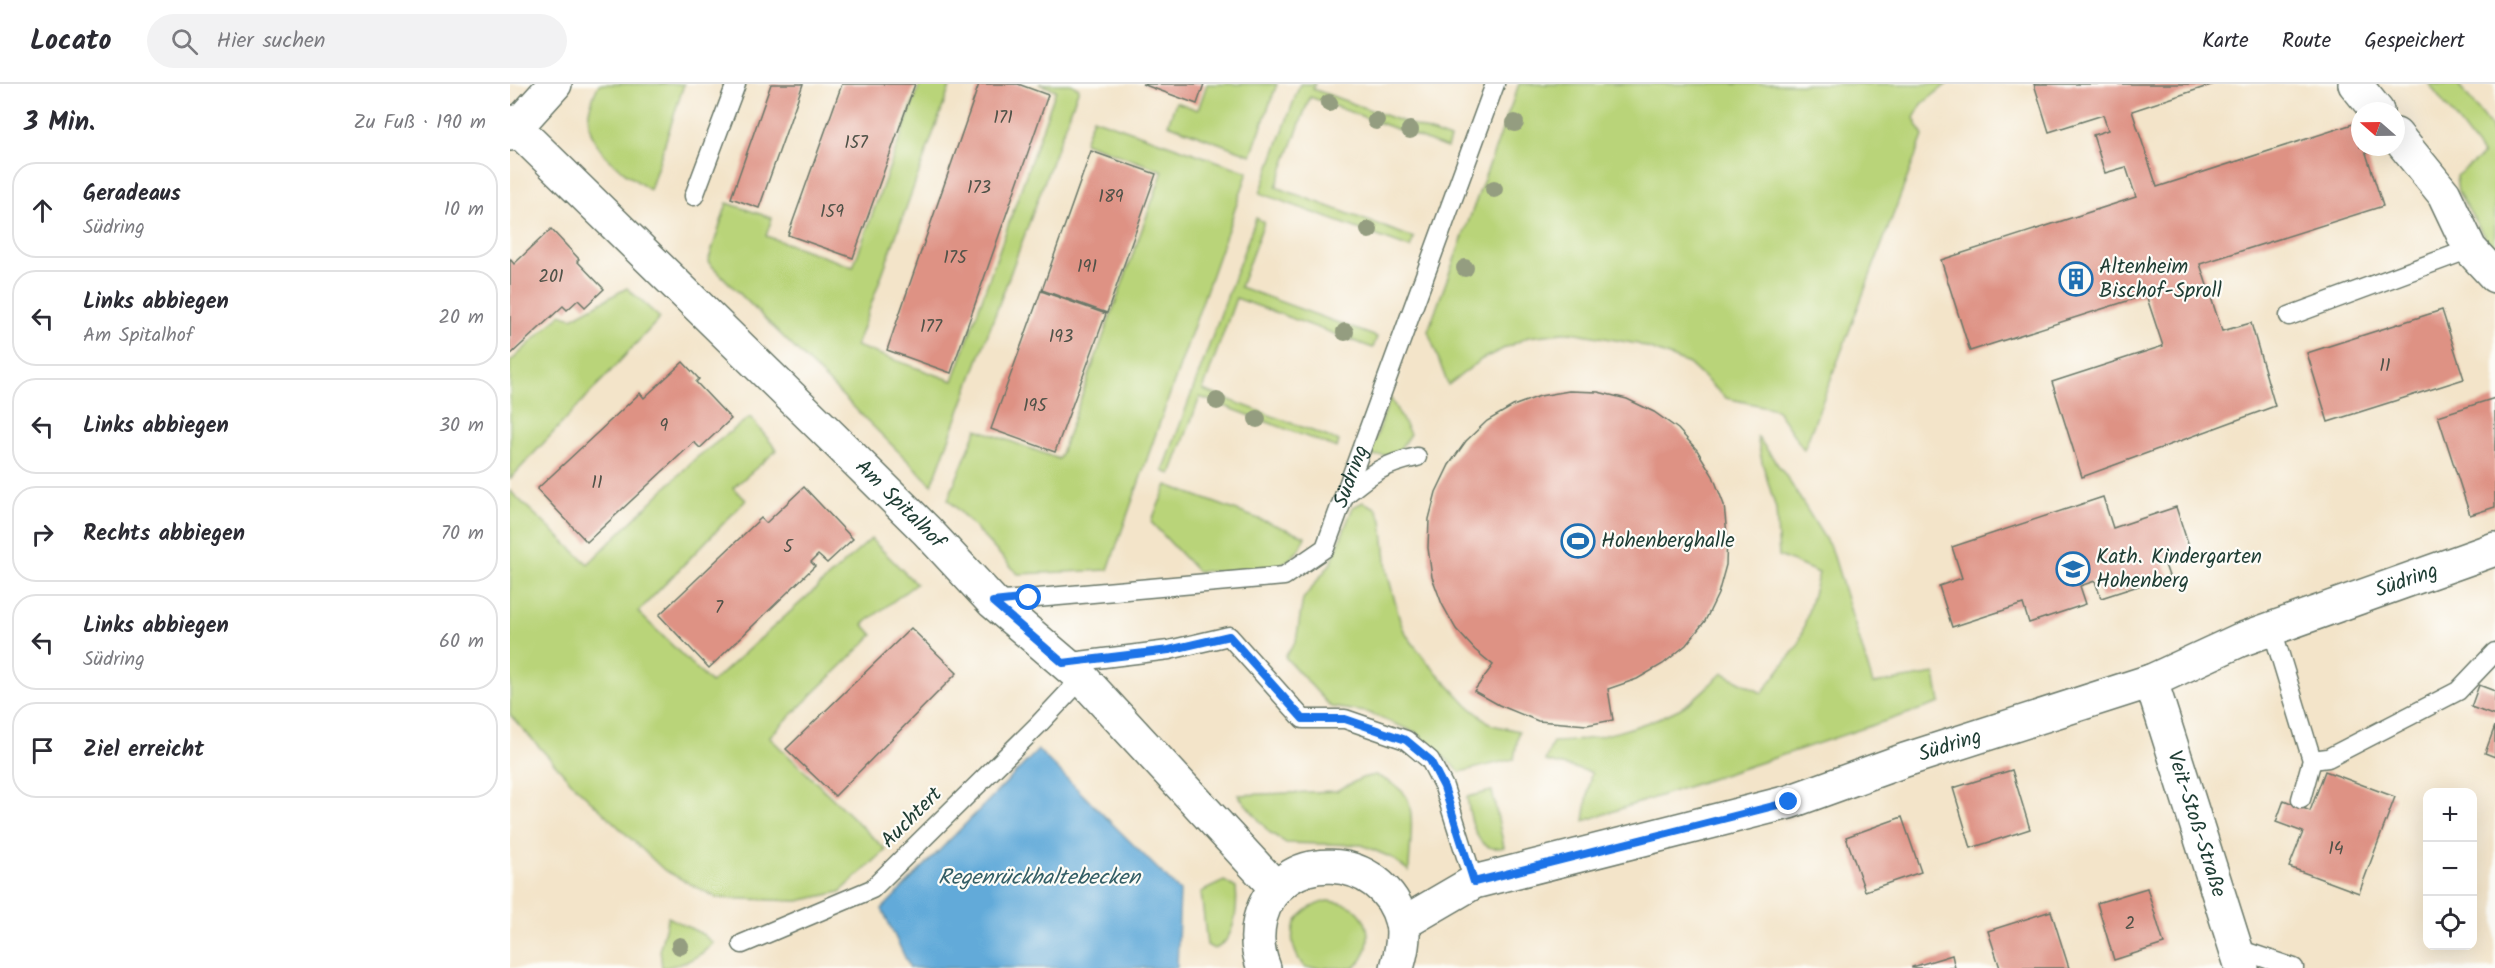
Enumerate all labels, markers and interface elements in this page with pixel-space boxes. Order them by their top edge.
search box [147,14,567,68]
text: Locato [30,19,111,64]
text: Hier suchen [216,24,326,59]
icon: search [168,25,201,58]
text: Karte [2202,25,2249,58]
text: Route [2282,25,2331,58]
text: Gespeichert [2364,25,2465,58]
text: 3 Min. [24,102,95,144]
north arrow [2351,102,2405,156]
house number: 171 [993,104,1013,133]
text: Zu Fuß · 190 m [353,107,486,139]
house number: 157 [844,129,869,158]
house number: 173 [967,174,991,203]
text: Geradeaus [83,177,181,212]
house number: 189 [1098,183,1124,212]
icon: ahead [26,194,59,227]
text: 10 m [444,194,484,226]
house number: 159 [820,198,844,227]
text: Südring [83,212,145,244]
house number: 175 [943,244,968,273]
place label: Altenheim Bischof-Sproll [2099,251,2222,308]
house number: 191 [1077,253,1097,282]
building icon: Altenheim Bischof-Sproll [2058,261,2094,297]
house number: 201 [538,263,564,292]
text: Links abbiegen [83,285,229,320]
icon: left [26,302,59,335]
text: 20 m [438,302,484,334]
house number: 177 [920,313,943,342]
text: Am Spitalhof [83,320,193,352]
house number: 193 [1049,323,1073,352]
house number: 11 [2379,352,2391,381]
house number: 195 [1023,392,1048,421]
text: Links abbiegen [83,409,229,444]
icon: left [26,410,59,443]
text: 30 m [439,410,484,442]
house number: 9 [660,412,669,441]
street label: Südring [1325,440,1378,513]
street label: Am Spitalhof [847,452,954,558]
house number: 11 [591,469,603,498]
text: Rechts abbiegen [83,517,245,552]
icon: right [26,518,59,551]
text: 70 m [441,518,484,550]
sports icon: Hohenberghalle [1560,523,1596,559]
place label: Hohenberghalle [1601,525,1735,558]
house number: 5 [783,533,794,562]
place label: Kath. Kindergarten Hohenberg [2096,541,2262,598]
school or university icon: Kath. Kindergarten Hohenberg [2055,551,2091,587]
street label: Südring [2371,554,2443,607]
route start [1015,584,1041,610]
house number: 7 [715,594,724,623]
text: Links abbiegen [83,609,229,644]
icon: left [26,626,59,659]
text: 60 m [439,626,484,658]
text: Südring [83,644,145,676]
street label: Südring [1914,720,1986,771]
text: Ziel erreicht [83,733,204,768]
icon: arrive [26,734,59,767]
street label: Veit-Stoß-Straße [2158,747,2235,902]
street label: Auchtert [873,779,951,857]
route end [1775,788,1801,814]
map controls [2423,788,2477,950]
button: + [2423,788,2477,842]
house number: 14 [2328,835,2344,864]
button: − [2423,842,2477,896]
water label: Regenrückhaltebecken [938,861,1142,896]
button: locate [2423,896,2477,950]
house number: 2 [2125,910,2135,939]

